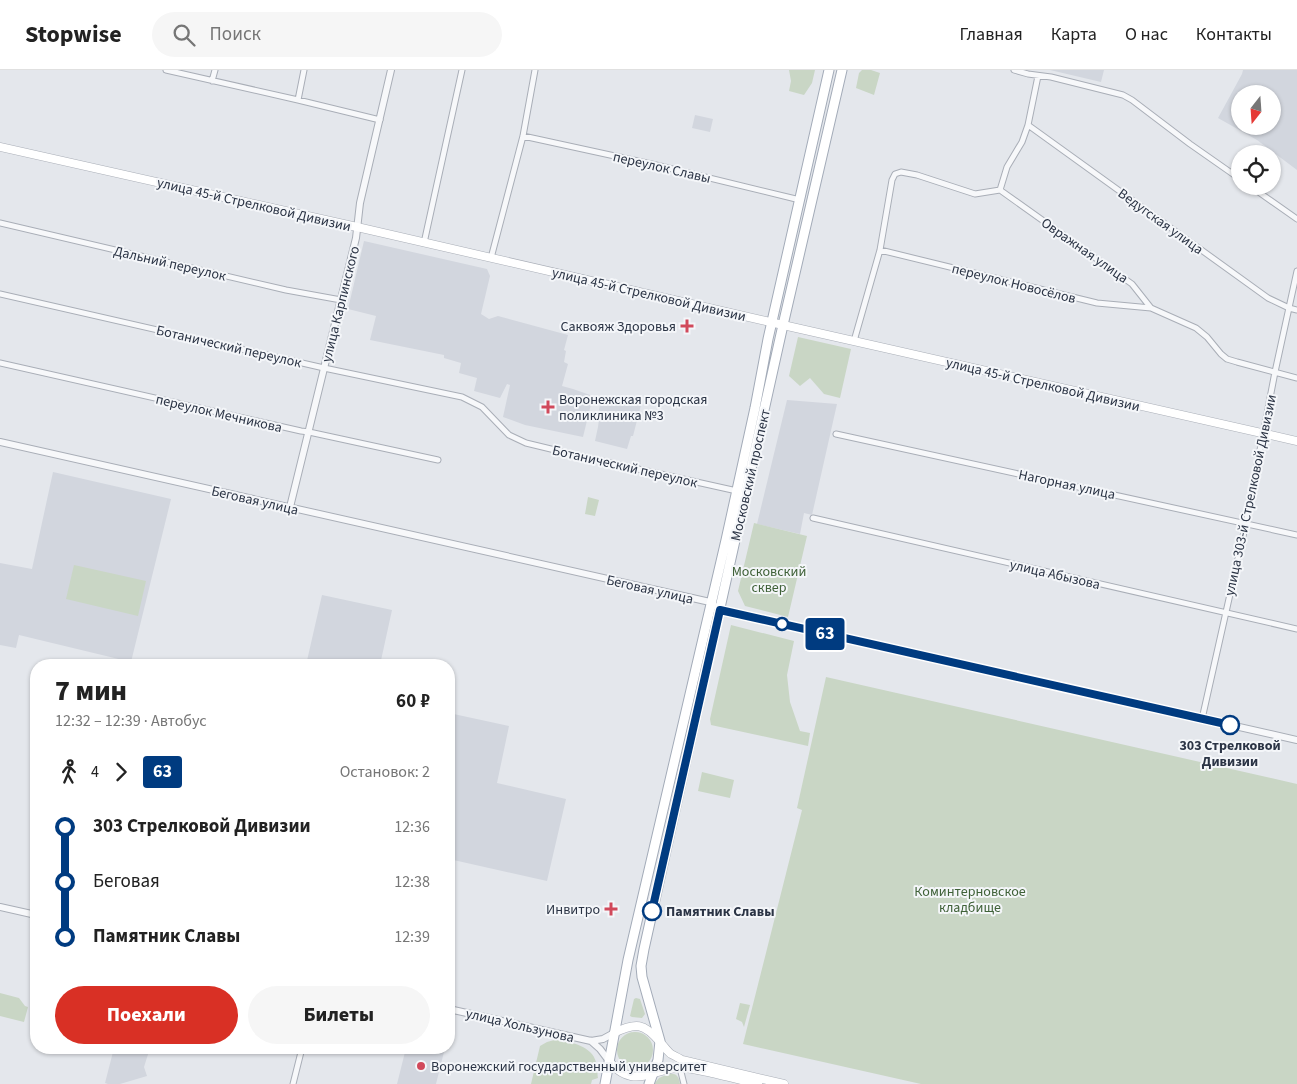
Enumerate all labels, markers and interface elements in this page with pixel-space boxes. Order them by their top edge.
search box [152,12,502,57]
text: Stopwise [25,17,122,52]
icon: search [170,21,198,49]
text: Поиск [210,21,261,48]
text: Главная [960,22,1023,47]
text: Карта [1051,22,1097,47]
text: О нас [1125,22,1168,47]
text: Контакты [1196,22,1272,47]
north arrow [1231,85,1281,135]
map controls [1231,85,1281,195]
button: locate [1231,145,1281,195]
street label: переулок Славы [611,147,713,189]
street label: улица 45-й Стрелковой Дивизии [155,173,353,237]
street label: Ведугская улица [1114,184,1207,260]
street label: Овражная улица [1037,213,1132,288]
street label: Дальний переулок [112,241,228,287]
street label: улица Карпинского [317,244,365,365]
street label: переулок Новосёлов [950,259,1078,309]
street label: улица 45-й Стрелковой Дивизии [550,263,748,327]
place label: Саквояж Здоровья [561,317,676,337]
marker: Саквояж Здоровья [680,319,694,333]
street label: Ботанический переулок [154,321,303,373]
street label: улица 45-й Стрелковой Дивизии [944,353,1142,417]
street label: переулок Мечникова [154,390,284,438]
place label: Воронежская городская поликлиника №3 [559,390,708,426]
street label: улица 303-й Стрелковой Дивизии [1220,393,1282,598]
marker: Воронежская городская поликлиника №3 [541,400,555,414]
street label: Московский проспект [726,407,776,543]
street label: Ботанический переулок [550,441,699,493]
street label: Нагорная улица [1017,465,1117,505]
street label: Беговая улица [209,481,300,521]
street label: улица Абызова [1008,555,1102,595]
park label: Московский сквер [732,562,806,598]
street label: Беговая улица [604,570,695,610]
unlabelled marker [775,617,789,631]
line badge: 63 [802,618,848,650]
text: 63 [815,621,835,646]
text: 7 мин [55,671,127,711]
text: 60 ₽ [396,688,430,715]
text: 12:32 – 12:39 · Автобус [55,710,207,732]
marker: 303 Стрелковой Дивизии [1220,715,1240,735]
place label: 303 Стрелковой Дивизии [1179,736,1281,772]
icon: walk [55,758,83,786]
icon: forward [107,758,135,786]
text: 63 [153,759,172,784]
text: 4 [91,761,99,783]
text: Остановок: 2 [340,761,430,783]
text: 303 Стрелковой Дивизии [93,813,311,840]
text: 12:36 [394,816,430,838]
text: Беговая [93,868,160,895]
text: 12:38 [394,871,430,893]
park label: Коминтерновское кладбище [914,882,1026,918]
place label: Инвитро [546,900,600,920]
marker: Памятник Славы [642,901,662,921]
marker: Инвитро [604,902,618,916]
place label: Памятник Славы [666,902,775,922]
text: Памятник Славы [93,923,240,950]
text: 12:39 [394,926,430,948]
button: Поехали [55,986,238,1044]
button: Билеты [248,986,430,1044]
street label: улица Хользунова [464,1004,576,1048]
place label: Воронежский государственный университет [431,1057,707,1077]
marker: Воронежский государственный университет [415,1060,427,1072]

